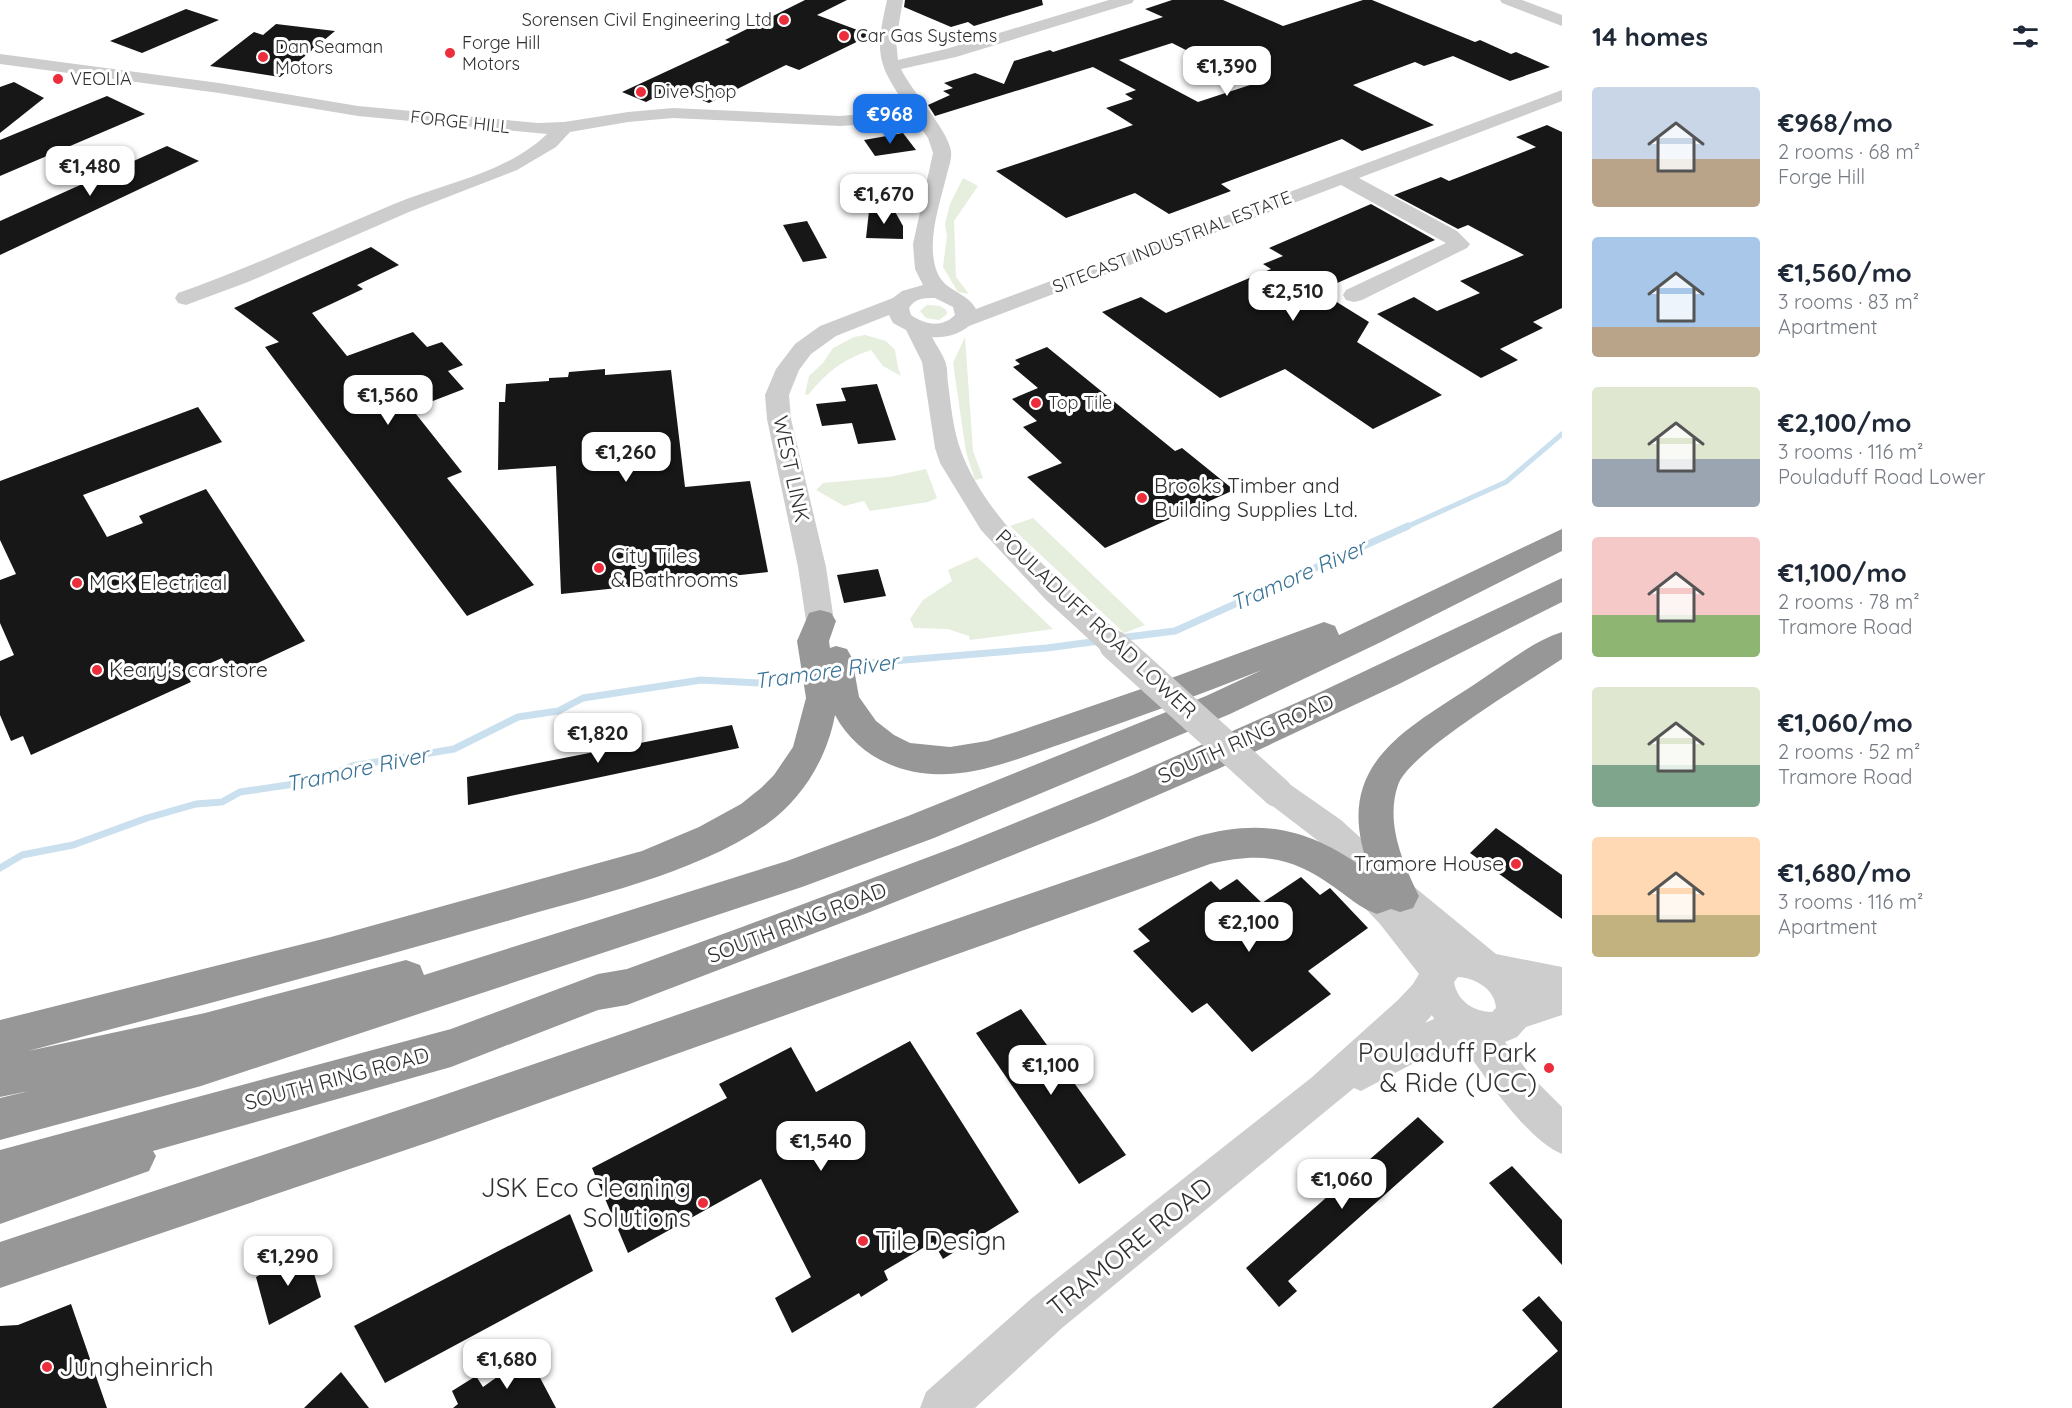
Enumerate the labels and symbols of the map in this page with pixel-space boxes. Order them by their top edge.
place label: Sorensen Civil Engineering Ltd [522,8,772,31]
marker: Sorensen Civil Engineering Ltd [777,13,791,27]
place label: Car Gas Systems [856,24,997,47]
marker: Car Gas Systems [837,29,851,43]
place label: Forge Hill Motors [462,31,541,75]
place label: Dan Seaman Motors [275,35,383,79]
marker: Forge Hill Motors [443,46,457,60]
pin: €1,390 [1178,46,1276,97]
marker: Dan Seaman Motors [256,50,270,64]
place label: VEOLIA [70,67,132,90]
marker: VEOLIA [51,72,65,86]
place label: Dive Shop [653,80,737,103]
marker: Dive Shop [634,85,648,99]
pin: €968 [854,94,926,145]
street label: FORGE HILL [409,105,511,138]
pin: €1,480 [41,146,139,197]
pin: €1,670 [835,174,933,225]
street label: SITECAST INDUSTRIAL ESTATE [1049,185,1295,298]
pin: €2,510 [1244,271,1342,322]
pin: €1,560 [339,375,437,426]
place label: Top Tile [1048,391,1112,414]
marker: Top Tile [1029,396,1043,410]
street label: WEST LINK [768,413,816,524]
pin: €1,260 [577,432,675,483]
place label: Brooks Timber and Building Supplies Ltd. [1154,472,1358,522]
marker: Brooks Timber and Building Supplies Ltd. [1135,491,1149,505]
street label: POULADUFF ROAD LOWER [991,523,1203,723]
water label: Tramore River [1226,532,1372,617]
place label: City Tiles & Bathrooms [611,542,738,592]
marker: City Tiles & Bathrooms [592,561,606,575]
place label: MCK Electrical [89,569,227,595]
marker: MCK Electrical [70,576,84,590]
water label: Tramore River [752,647,902,695]
place label: Keary's carstore [109,656,268,682]
marker: Keary's carstore [90,663,104,677]
street label: SOUTH RING ROAD [1154,688,1338,789]
pin: €1,820 [549,713,647,764]
water label: Tramore River [283,740,433,798]
place label: Tramore House [1353,850,1504,876]
marker: Tramore House [1509,857,1523,871]
street label: SOUTH RING ROAD [703,876,890,968]
pin: €2,100 [1200,902,1298,953]
place label: Pouladuff Park & Ride (UCC) [1358,1036,1537,1099]
street label: SOUTH RING ROAD [242,1041,432,1115]
pin: €1,100 [1002,1045,1100,1096]
marker: Pouladuff Park & Ride (UCC) [1542,1061,1556,1075]
pin: €1,540 [772,1121,870,1172]
pin: €1,060 [1293,1159,1391,1210]
street label: TRAMORE ROAD [1040,1170,1219,1323]
place label: JSK Eco Cleaning Solutions [481,1171,691,1234]
marker: JSK Eco Cleaning Solutions [696,1196,710,1210]
place label: Tile Design [875,1224,1006,1257]
marker: Tile Design [856,1234,870,1248]
pin: €1,290 [239,1236,337,1287]
pin: €1,680 [458,1339,556,1390]
place label: Jungheinrich [59,1350,214,1383]
marker: Jungheinrich [40,1360,54,1374]

